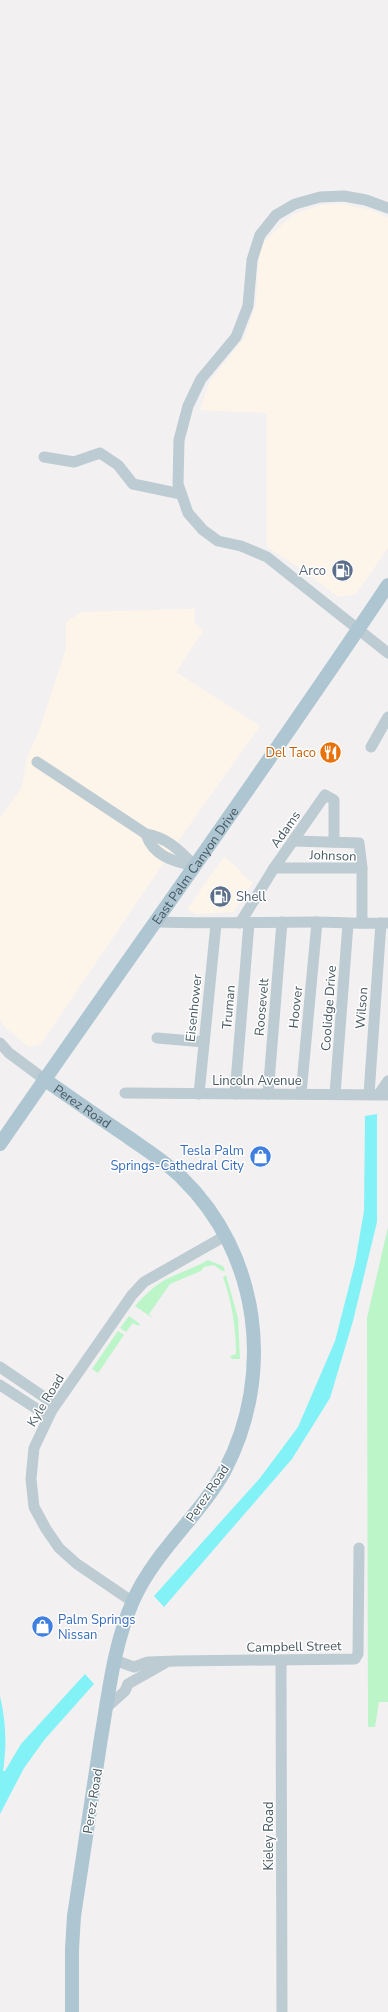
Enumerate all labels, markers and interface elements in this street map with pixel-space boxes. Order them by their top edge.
fuel station icon: Arco [329,557,355,583]
place label: Arco [299,562,326,580]
restaurant icon: Del Taco [318,739,344,765]
place label: Del Taco [265,744,316,762]
street label: East Palm Canyon Drive [148,804,243,928]
street label: Adams [267,808,305,852]
street label: Johnson [308,846,357,866]
fuel station icon: Shell [208,883,234,909]
place label: Shell [236,888,266,906]
street label: Coolidge Drive [317,965,341,1052]
street label: Eisenhower [181,973,207,1043]
street label: Roosevelt [251,977,274,1037]
street label: Truman [218,984,240,1030]
street label: Hoover [285,985,307,1029]
street label: Wilson [352,987,372,1030]
street label: Lincoln Avenue [212,1072,302,1090]
street label: Perez Road [50,1081,114,1133]
place label: Tesla Palm Springs-Cathedral City [110,1142,244,1175]
shop icon: Tesla Palm Springs-Cathedral City [247,1144,273,1170]
street label: Kyle Road [23,1371,69,1430]
street label: Perez Road [182,1461,234,1526]
place label: Palm Springs Nissan [58,1611,136,1644]
shop icon: Palm Springs Nissan [30,1613,56,1639]
street label: Campbell Street [246,1637,342,1657]
street label: Perez Road [79,1767,107,1835]
street label: Kieley Road [260,1802,278,1870]

